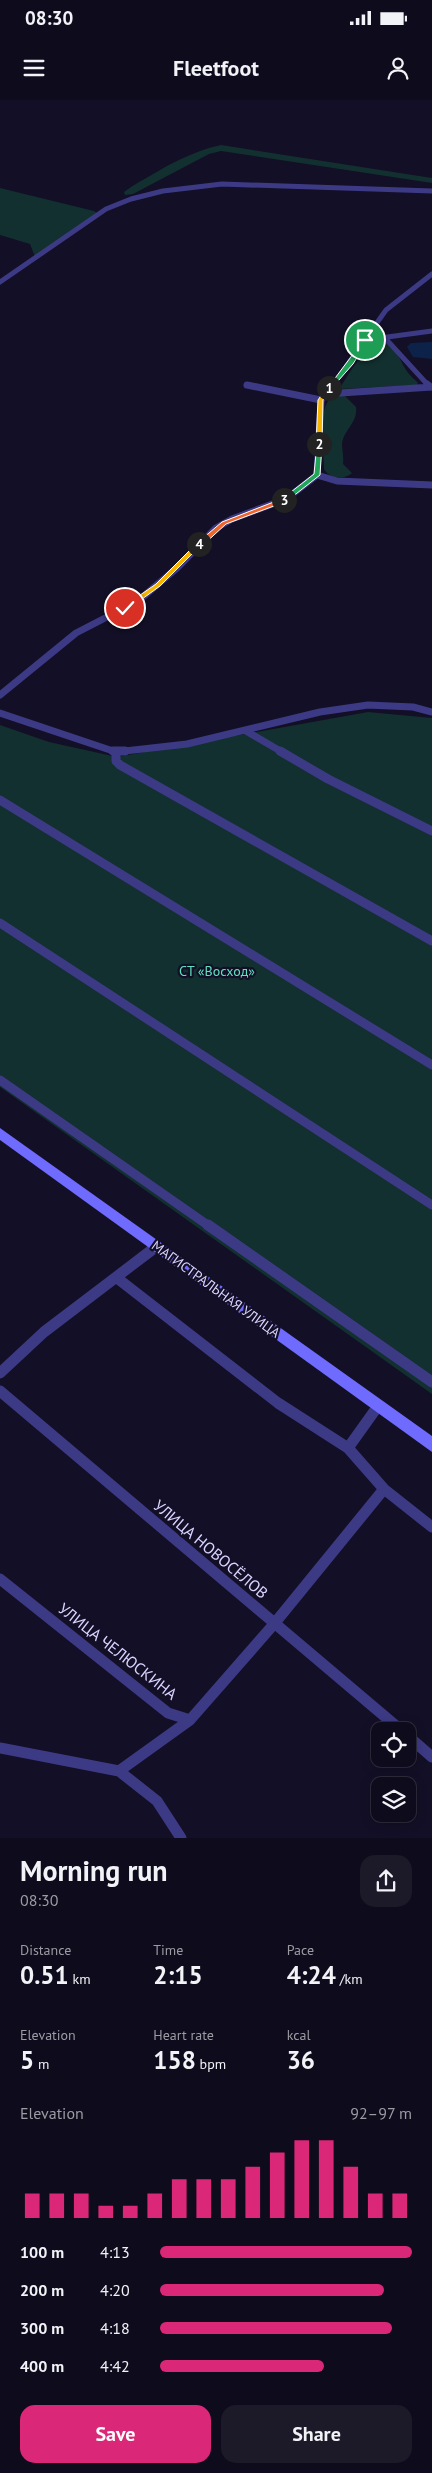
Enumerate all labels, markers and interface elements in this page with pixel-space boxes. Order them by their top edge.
text: 08:30 [25,6,73,30]
icon: menu [20,54,48,82]
text: Fleetfoot [173,54,259,82]
icon: person [384,54,412,82]
pin [344,319,386,361]
icon: arrive [351,326,379,354]
pin: 1 [316,376,342,400]
text: 1 [326,379,333,397]
pin: 2 [306,432,332,456]
text: 2 [316,435,323,453]
pin: 3 [272,488,296,512]
text: 3 [281,491,288,509]
pin: 4 [186,532,212,556]
text: 4 [196,535,203,553]
pin [104,587,146,629]
icon: check [111,594,139,622]
park label: СТ «Восход» [179,962,255,980]
street label: МАГИСТРАЛЬНАЯ УЛИЦА [148,1236,284,1342]
street label: УЛИЦА НОВОСЁЛОВ [150,1495,272,1603]
street label: УЛИЦА ЧЕЛЮСКИНА [54,1598,182,1704]
map controls [371,1722,416,1822]
button: locate [371,1722,416,1767]
button: layers [371,1777,416,1822]
text: Morning run [20,1852,168,1889]
button: share [360,1855,412,1907]
text: 08:30 [20,1890,58,1910]
text: Distance [20,1941,71,1959]
text: Time [153,1941,183,1959]
text: Pace [287,1941,314,1959]
text: 0.51 [20,1959,69,1991]
text: 2:15 [153,1959,203,1991]
text: 4:24 [287,1959,336,1991]
text: km [69,1970,91,1988]
text: /km [336,1970,363,1988]
text: Elevation [20,2026,76,2044]
text: Heart rate [153,2026,214,2044]
text: kcal [287,2026,311,2044]
text: 5 [20,2044,34,2076]
text: 158 [153,2044,196,2076]
text: 36 [287,2044,315,2076]
text: m [34,2055,49,2073]
text: bpm [196,2055,226,2073]
text: Elevation [20,2103,84,2123]
text: 92–97 m [350,2103,412,2123]
text: 100 m [20,2242,64,2262]
text: 4:13 [100,2242,130,2262]
text: 200 m [20,2280,64,2300]
text: 4:20 [100,2280,130,2300]
text: 300 m [20,2318,64,2338]
text: 4:18 [100,2318,130,2338]
text: 400 m [20,2356,64,2376]
text: 4:42 [100,2356,130,2376]
button: Save [20,2405,211,2463]
button: Share [221,2405,412,2463]

